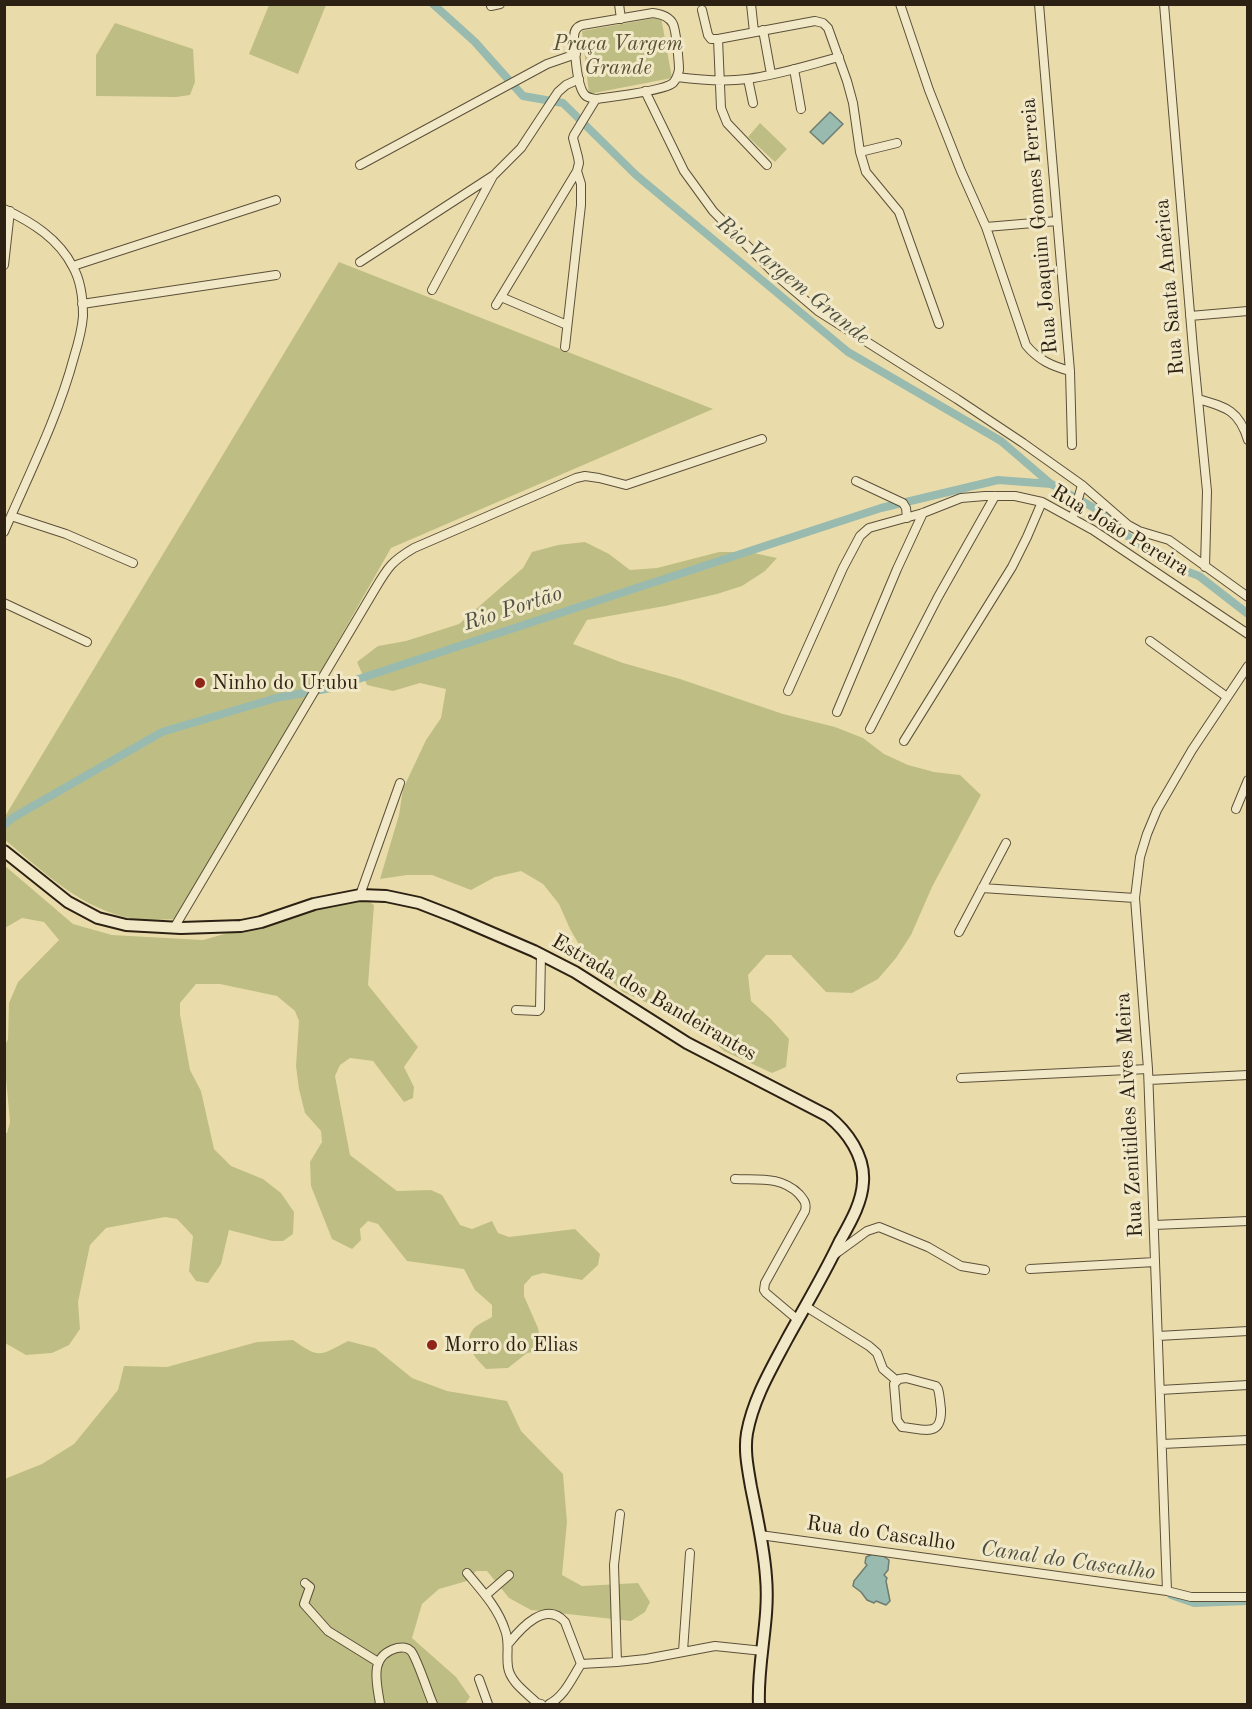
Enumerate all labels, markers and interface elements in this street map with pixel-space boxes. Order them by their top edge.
park label: Praça Vargem Grande [553,31,683,81]
street label: Rua Joaquim Gomes Ferreia [1016,97,1064,355]
street label: Rua Santa América [1150,198,1190,376]
water label: Rio Vargem Grande [711,211,875,351]
street label: Rua João Pereira [1046,480,1194,582]
water label: Rio Portão [460,581,566,637]
place label: Ninho do Urubu [212,670,358,696]
marker: Ninho do Urubu [193,676,207,690]
street label: Estrada dos Bandeirantes [547,929,761,1067]
street label: Rua Zenitildes Alves Meira [1111,992,1149,1238]
place label: Morro do Elias [444,1332,578,1358]
marker: Morro do Elias [425,1338,439,1352]
street label: Rua do Cascalho [805,1511,957,1557]
water label: Canal do Cascalho [979,1536,1157,1586]

